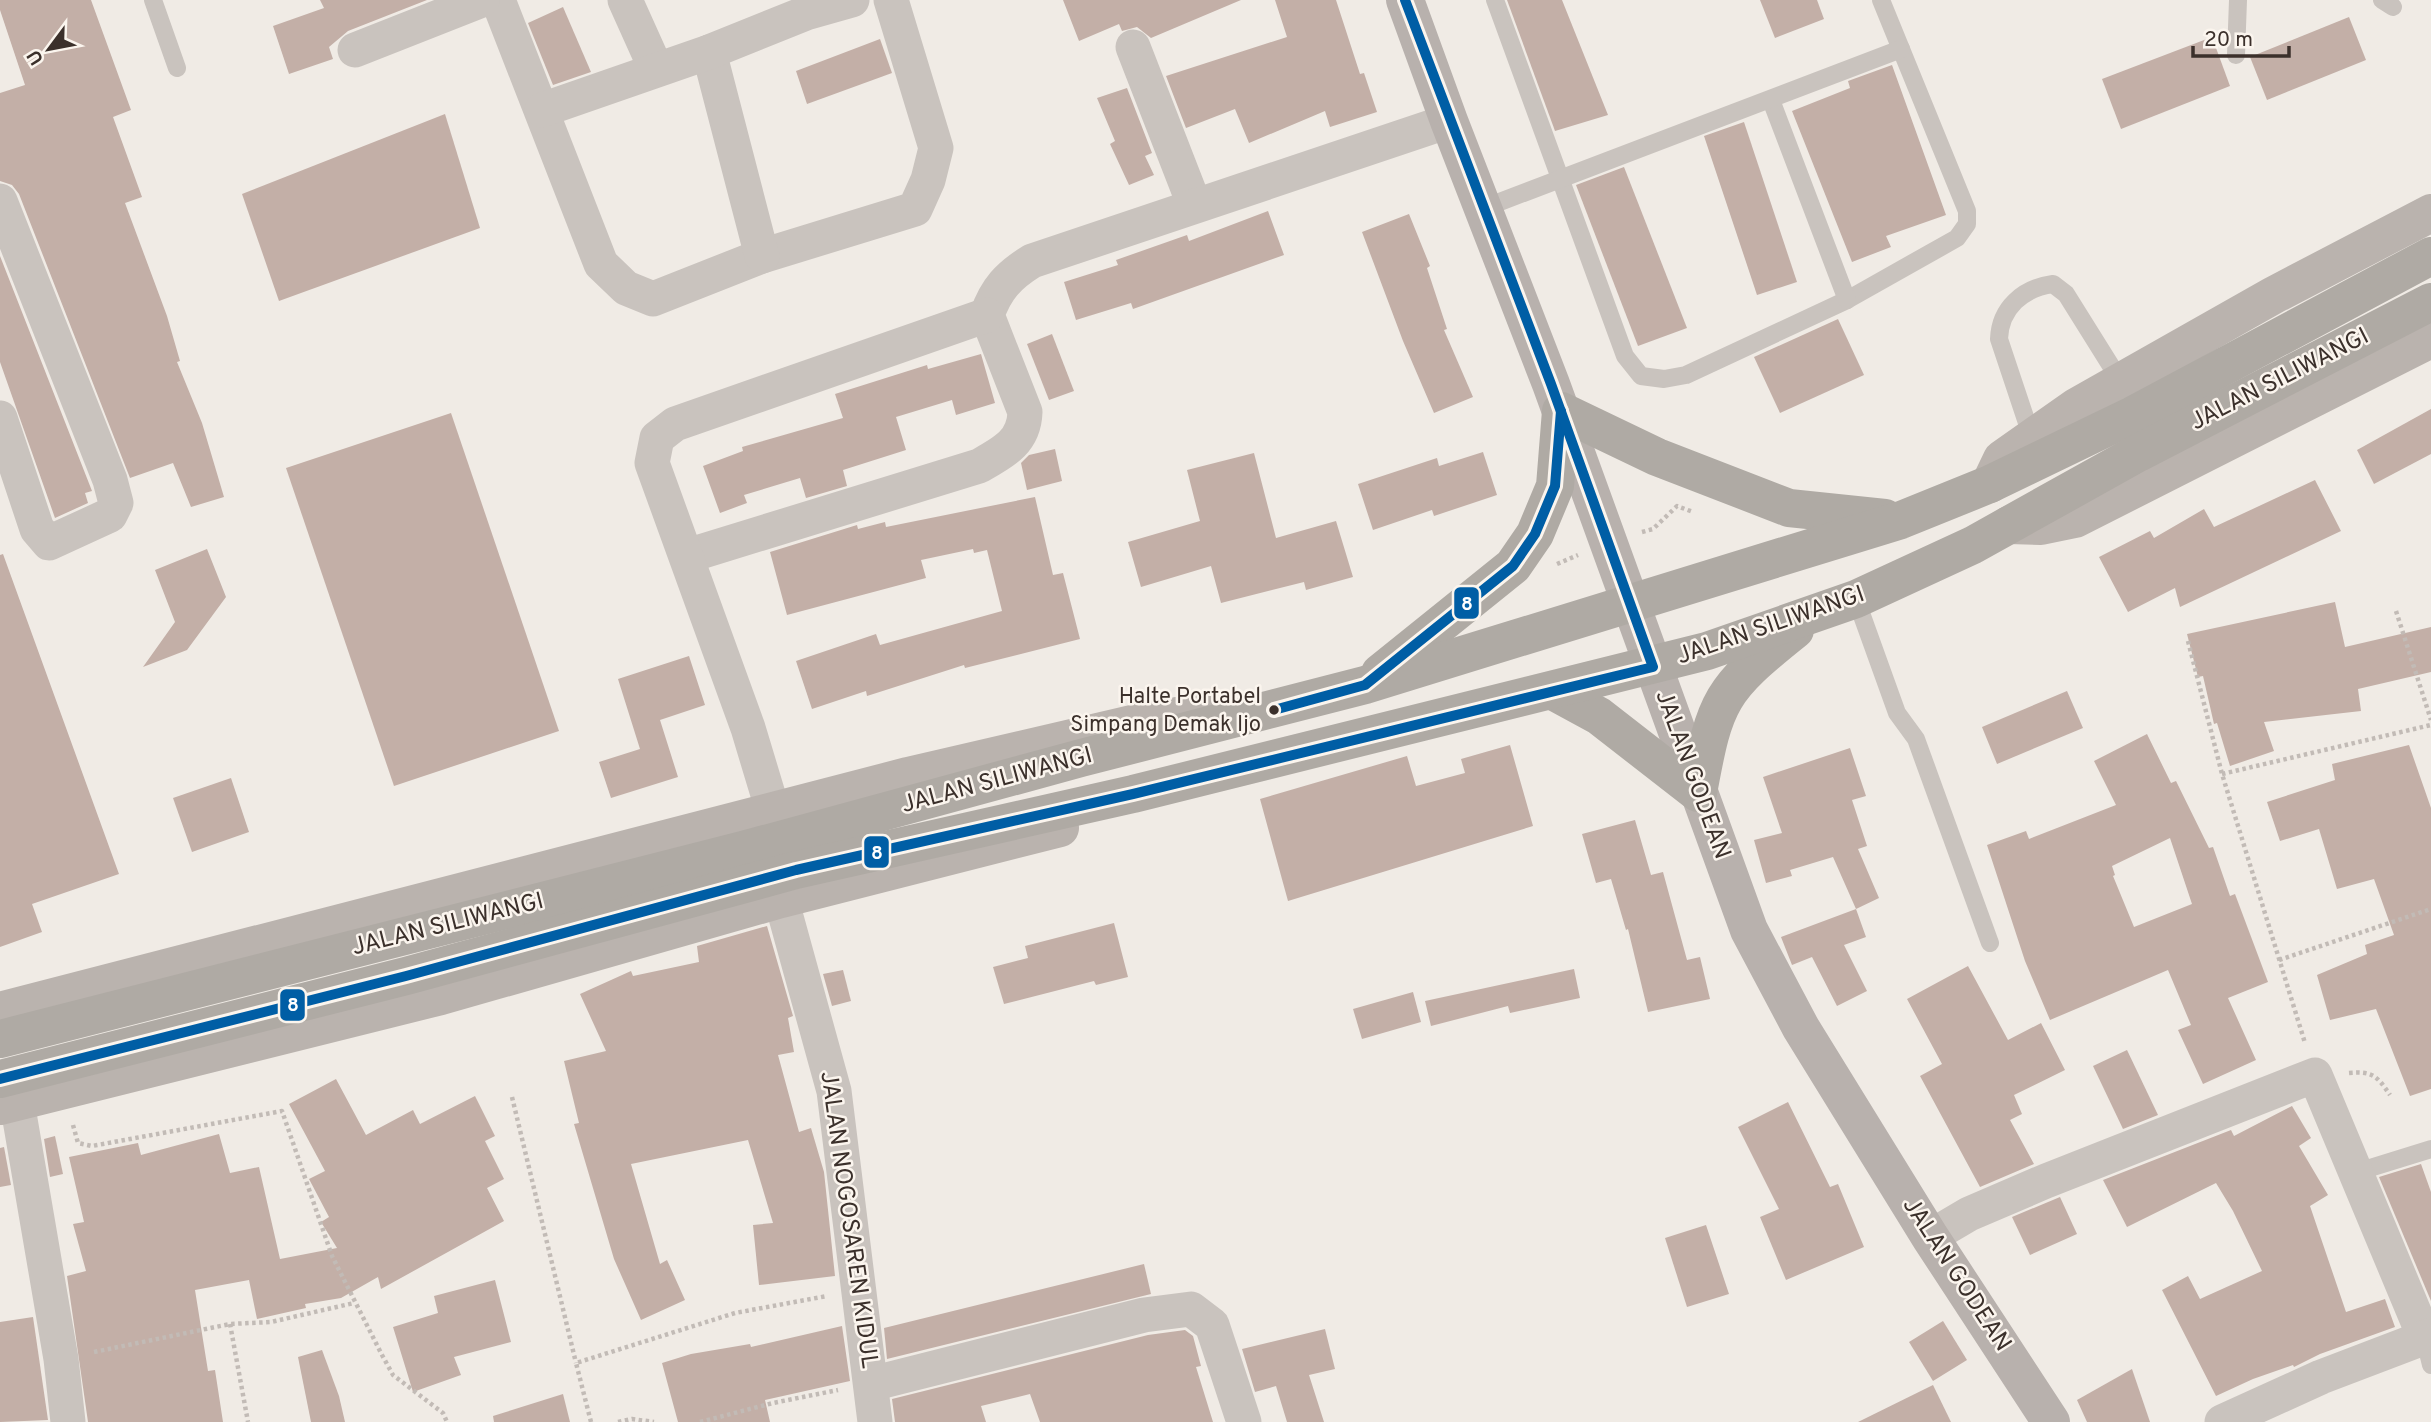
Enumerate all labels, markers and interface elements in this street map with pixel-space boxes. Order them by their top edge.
north arrow [14,14,84,84]
scale bar [2193,14,2289,58]
text: 20 m [2204,27,2253,54]
text: U [23,45,50,69]
street label: JALAN SILIWANGI [2186,322,2374,438]
street label: JALAN SILIWANGI [1673,580,1869,672]
line badge: 8 [1453,586,1480,620]
text: 8 [1461,593,1473,617]
place label: Halte Portabel Simpang Demak Ijo [1070,684,1261,739]
street label: JALAN GODEAN [1647,686,1737,864]
marker: Halte Portabel Simpang Demak Ijo [1267,703,1281,717]
street label: JALAN SILIWANGI [898,741,1096,821]
line badge: 8 [863,835,890,869]
text: 8 [871,842,883,866]
street label: JALAN SILIWANGI [349,887,547,963]
line badge: 8 [279,988,306,1022]
text: 8 [287,994,299,1018]
street label: JALAN NOGOSAREN KIDUL [812,1069,884,1371]
street label: JALAN GODEAN [1895,1192,2017,1358]

